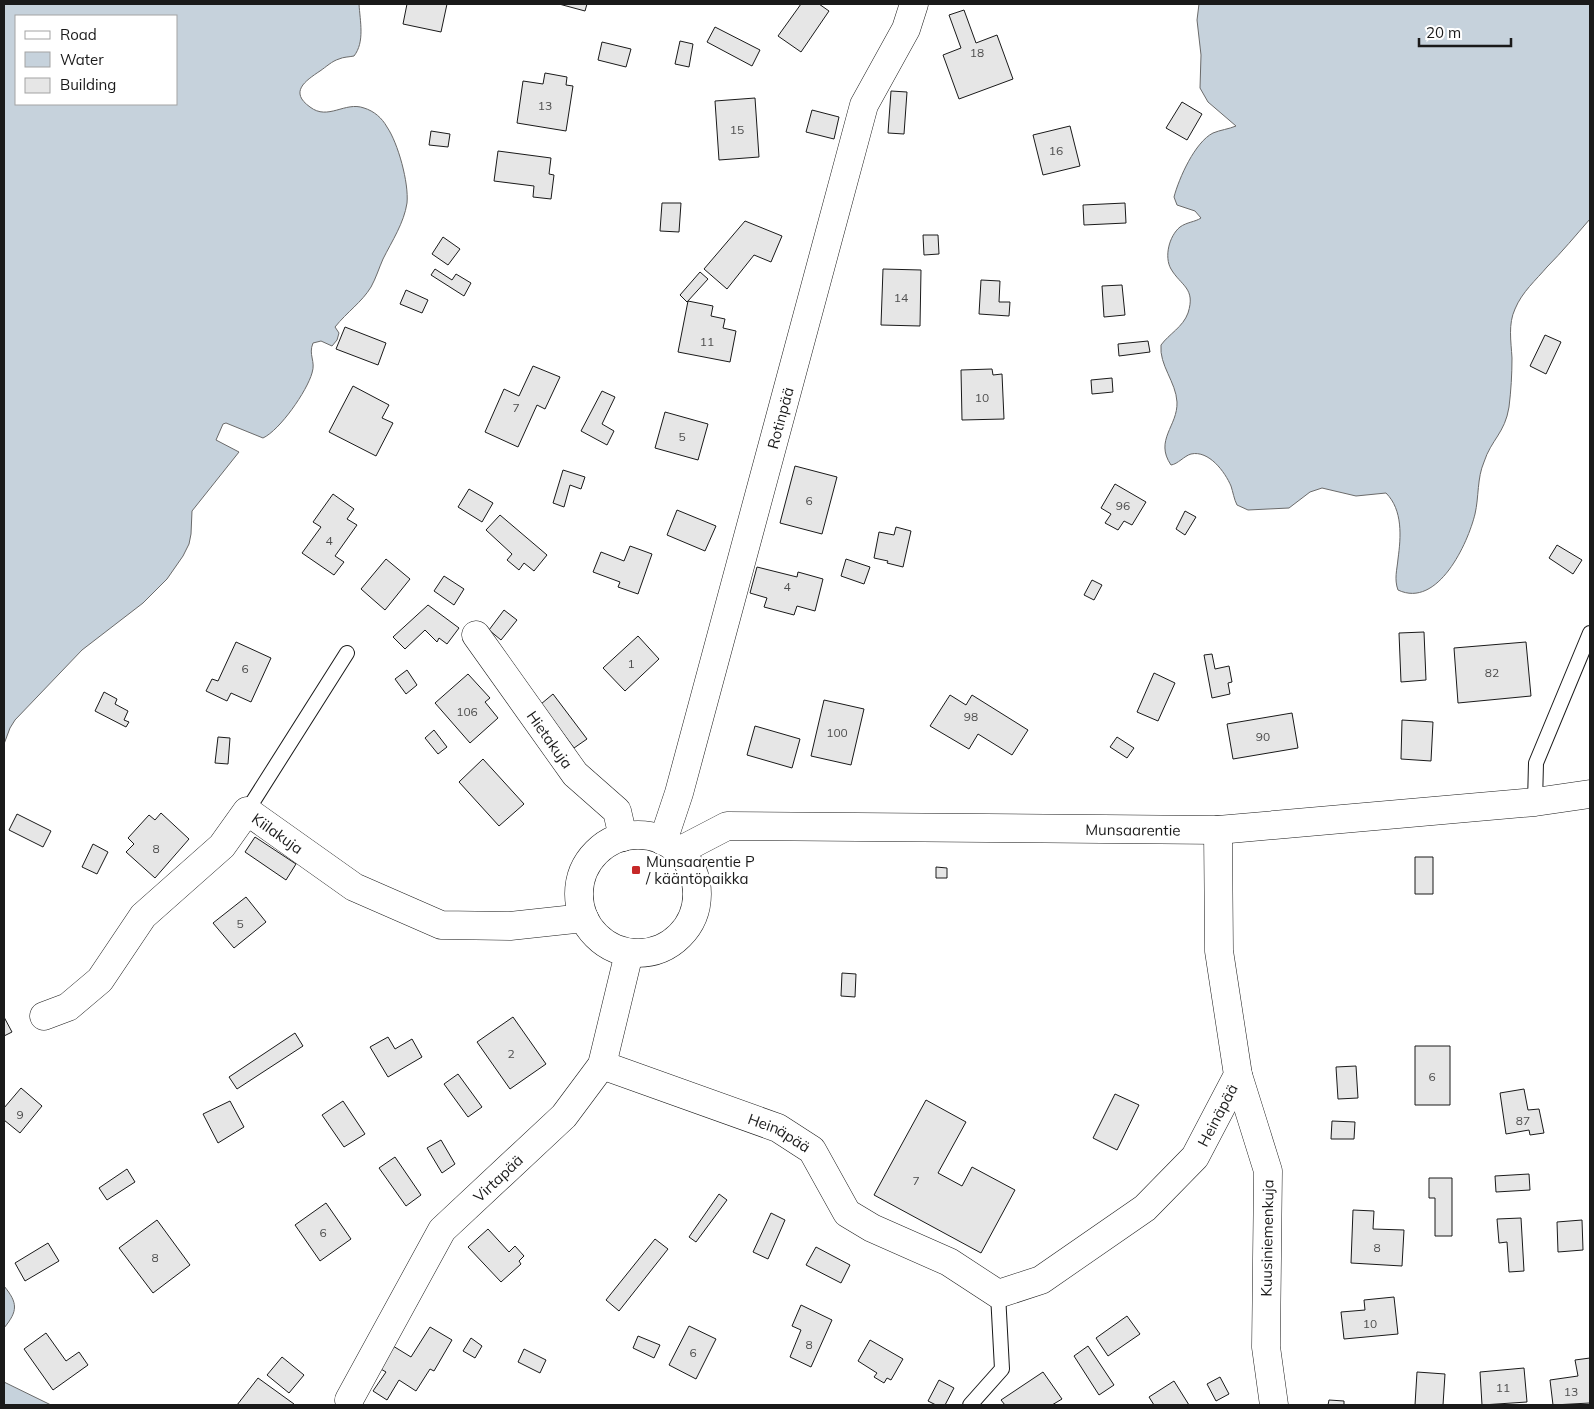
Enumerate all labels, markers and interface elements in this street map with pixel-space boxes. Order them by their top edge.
legend [15,15,178,105]
scale bar [1419,15,1512,47]
text: 20 m [1426,23,1461,42]
text: Road [60,25,97,44]
house number: 18 [970,45,984,60]
text: Water [60,50,104,69]
text: Building [60,75,116,94]
house number: 13 [538,98,552,113]
house number: 15 [730,122,744,137]
house number: 16 [1049,143,1063,158]
house number: 14 [894,290,908,305]
house number: 11 [700,334,714,349]
street label: Rotinpää [762,385,797,451]
house number: 10 [975,390,989,405]
house number: 7 [512,400,520,415]
house number: 5 [678,429,686,444]
house number: 6 [805,493,813,508]
house number: 96 [1116,498,1130,513]
house number: 4 [325,533,333,548]
house number: 4 [783,579,791,594]
house number: 1 [627,656,635,671]
house number: 6 [241,661,249,676]
house number: 82 [1485,665,1499,680]
house number: 106 [456,704,478,719]
street label: Hietakuja [523,707,577,772]
house number: 98 [964,709,978,724]
house number: 100 [826,725,848,740]
house number: 90 [1256,729,1270,744]
street label: Kiilakuja [249,808,307,858]
street label: Munsaarentie [1085,819,1181,839]
house number: 8 [152,841,160,856]
place label: Munsaarentie P / kääntöpaikka [645,852,755,888]
marker: Munsaarentie P / kääntöpaikka [630,864,642,876]
house number: 5 [236,916,244,931]
house number: 2 [507,1046,515,1061]
house number: 6 [1428,1069,1436,1084]
street label: Heinäpää [1193,1080,1241,1149]
house number: 9 [16,1107,24,1122]
street label: Heinäpää [746,1109,814,1156]
house number: 87 [1516,1113,1530,1128]
street label: Virtapää [469,1150,527,1206]
house number: 7 [912,1173,920,1188]
street label: Kuusiniemenkuja [1256,1179,1278,1297]
house number: 6 [319,1225,327,1240]
house number: 8 [1373,1240,1381,1255]
house number: 8 [151,1250,159,1265]
house number: 10 [1363,1316,1377,1331]
house number: 8 [805,1337,813,1352]
house number: 6 [689,1345,697,1360]
house number: 11 [1496,1380,1510,1395]
house number: 13 [1564,1384,1578,1399]

